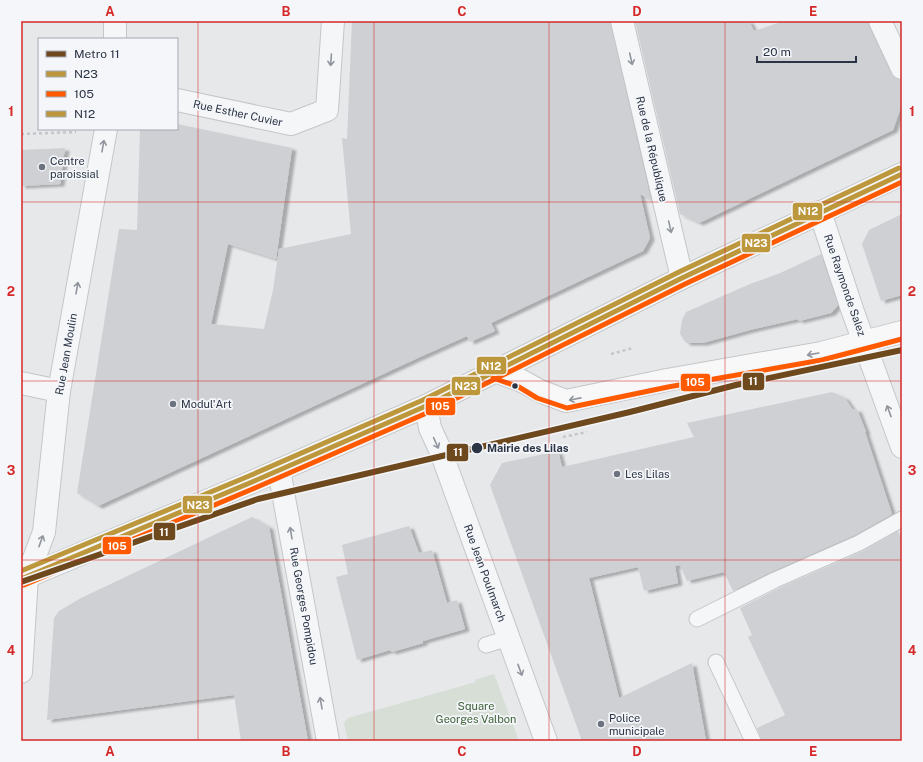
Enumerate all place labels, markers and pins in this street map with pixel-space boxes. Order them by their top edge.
place label: Centre paroissial [50,155,99,180]
marker: Centre paroissial [37,162,47,172]
unlabelled marker [510,381,520,391]
place label: Modul'Art [181,398,232,410]
marker: Modul'Art [168,399,178,409]
marker: Mairie des Lilas [470,441,484,455]
place label: Mairie des Lilas [487,442,569,454]
place label: Les Lilas [625,468,670,480]
marker: Les Lilas [612,469,622,479]
place label: Police municipale [609,712,665,737]
marker: Police municipale [596,719,606,729]

